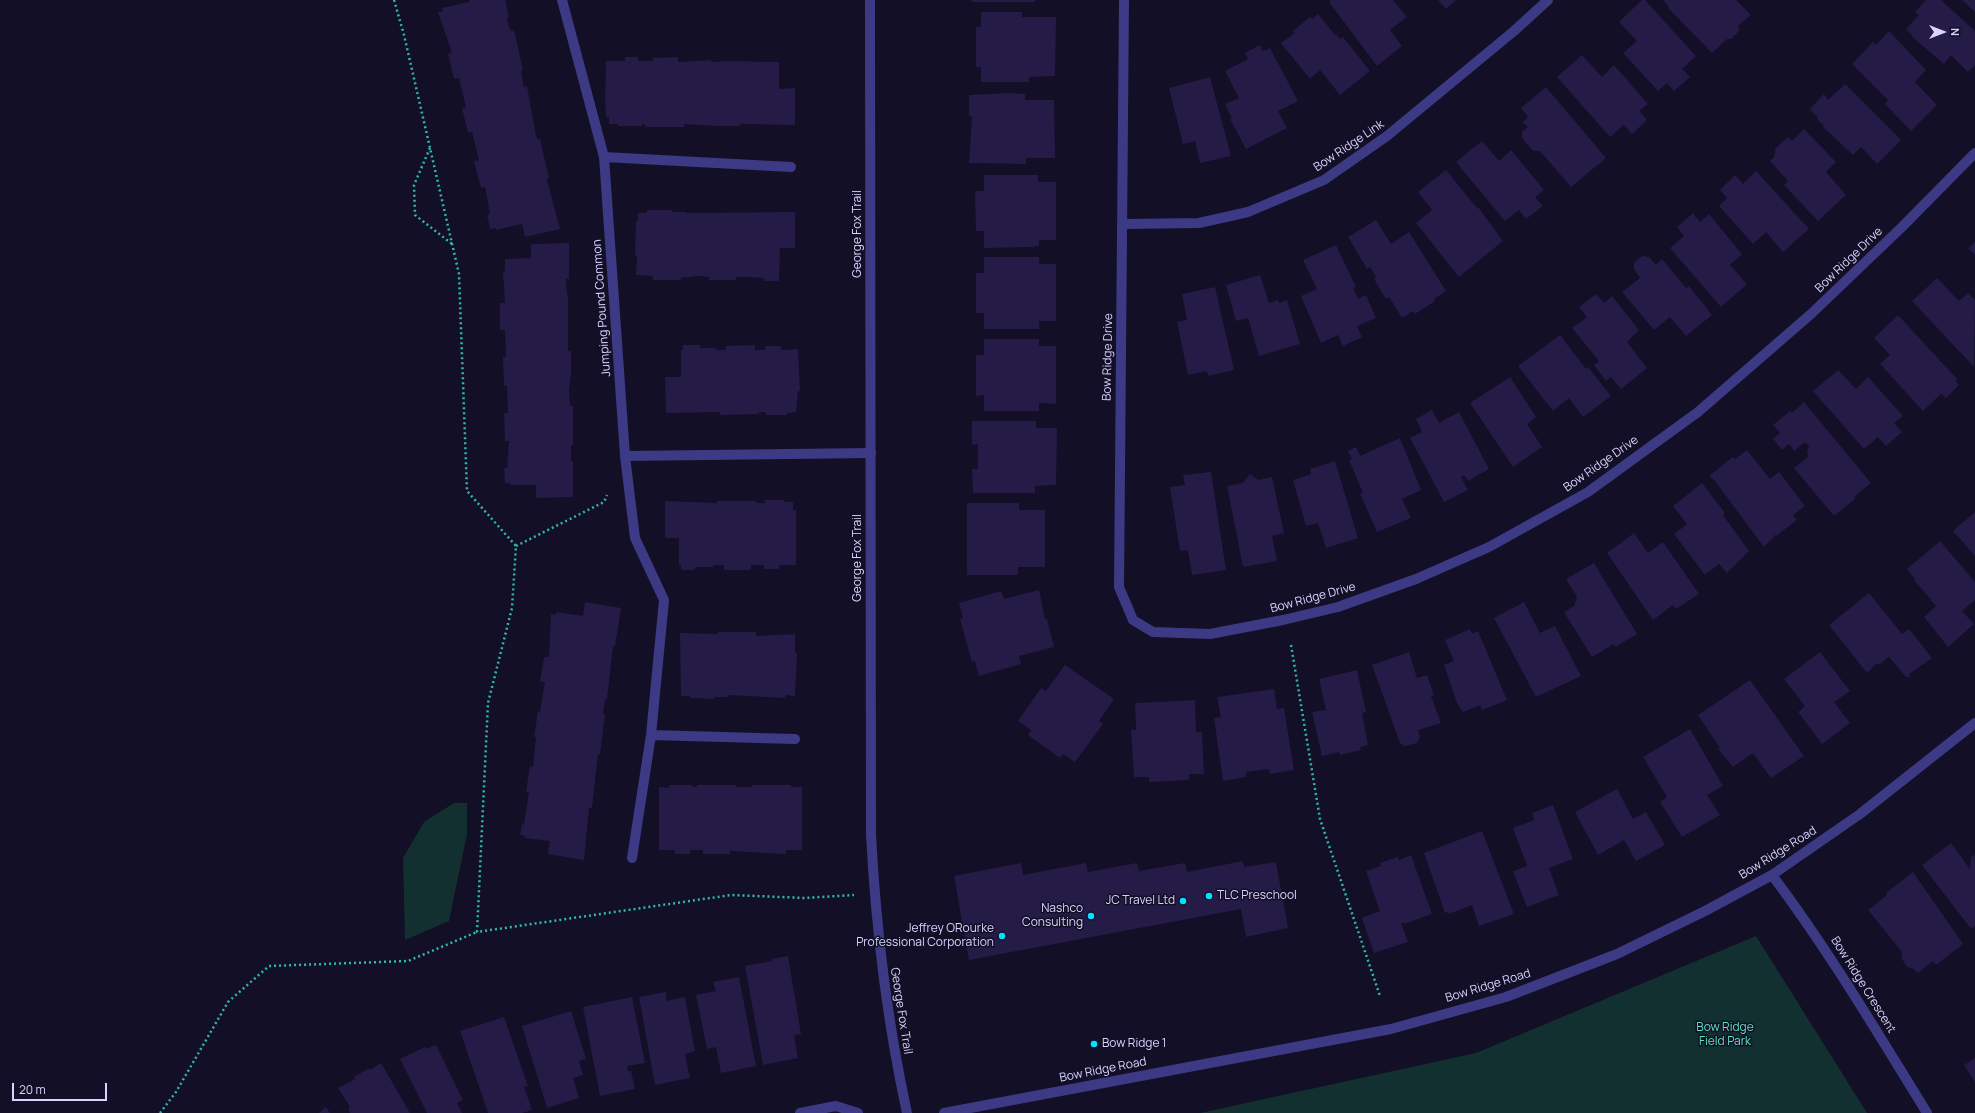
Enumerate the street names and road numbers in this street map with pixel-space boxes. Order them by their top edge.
street label: Bow Ridge Link [1311,117,1387,175]
street label: George Fox Trail [851,190,865,278]
street label: Bow Ridge Drive [1812,224,1886,296]
street label: Jumping Pound Common [590,239,614,377]
street label: Bow Ridge Drive [1100,313,1116,401]
street label: Bow Ridge Drive [1561,433,1641,495]
street label: George Fox Trail [851,514,865,602]
street label: Bow Ridge Drive [1269,580,1357,616]
street label: Bow Ridge Road [1737,824,1819,882]
street label: Bow Ridge Crescent [1827,934,1899,1036]
street label: Bow Ridge Road [1444,966,1532,1006]
street label: George Fox Trail [887,967,915,1055]
street label: Bow Ridge Road [1058,1055,1148,1085]

